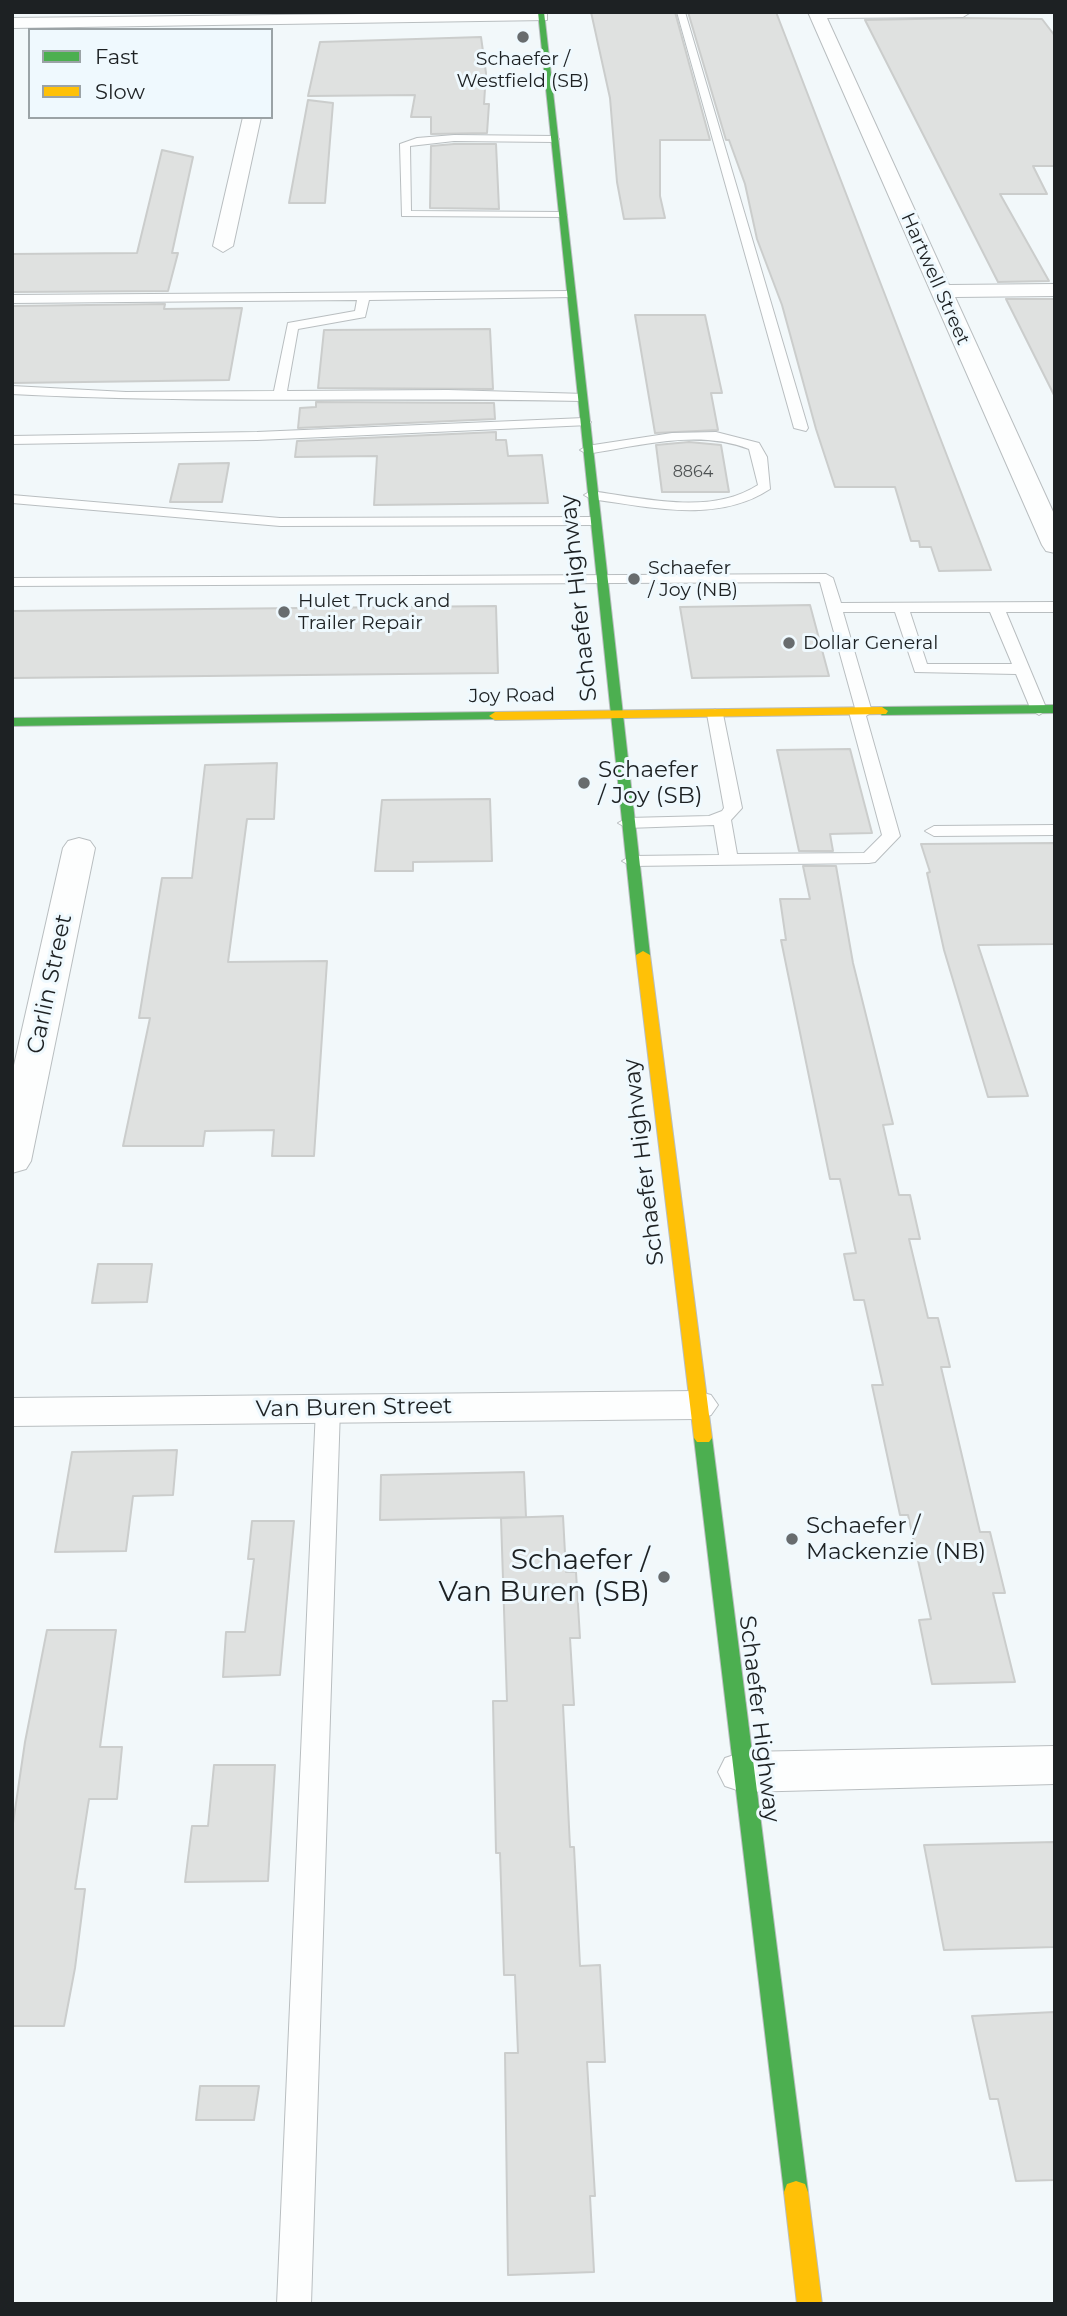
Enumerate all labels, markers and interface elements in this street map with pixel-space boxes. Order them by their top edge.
legend [28,28,273,119]
marker: Schaefer / Westfield (SB) [515,29,531,45]
text: Fast [95,44,139,69]
place label: Schaefer / Westfield (SB) [457,48,589,92]
text: Slow [95,79,145,104]
street label: Hartwell Street [896,209,974,349]
house number: 8864 [673,462,713,482]
street label: Schaefer Highway [554,493,604,703]
place label: Schaefer / Joy (NB) [648,557,738,601]
marker: Schaefer / Joy (NB) [626,571,642,587]
place label: Hulet Truck and Trailer Repair [298,590,450,634]
marker: Hulet Truck and Trailer Repair [276,604,292,620]
place label: Dollar General [803,632,938,654]
marker: Dollar General [781,635,797,651]
street label: Joy Road [469,684,555,708]
place label: Schaefer / Joy (SB) [598,756,702,810]
marker: Schaefer / Joy (SB) [576,775,592,791]
street label: Carlin Street [22,912,78,1056]
street label: Schaefer Highway [618,1057,670,1267]
street label: Van Buren Street [255,1392,453,1424]
place label: Schaefer / Mackenzie (NB) [806,1512,986,1566]
marker: Schaefer / Mackenzie (NB) [784,1531,800,1547]
place label: Schaefer / Van Buren (SB) [438,1544,650,1610]
marker: Schaefer / Van Buren (SB) [656,1569,672,1585]
street label: Schaefer Highway [733,1614,785,1824]

